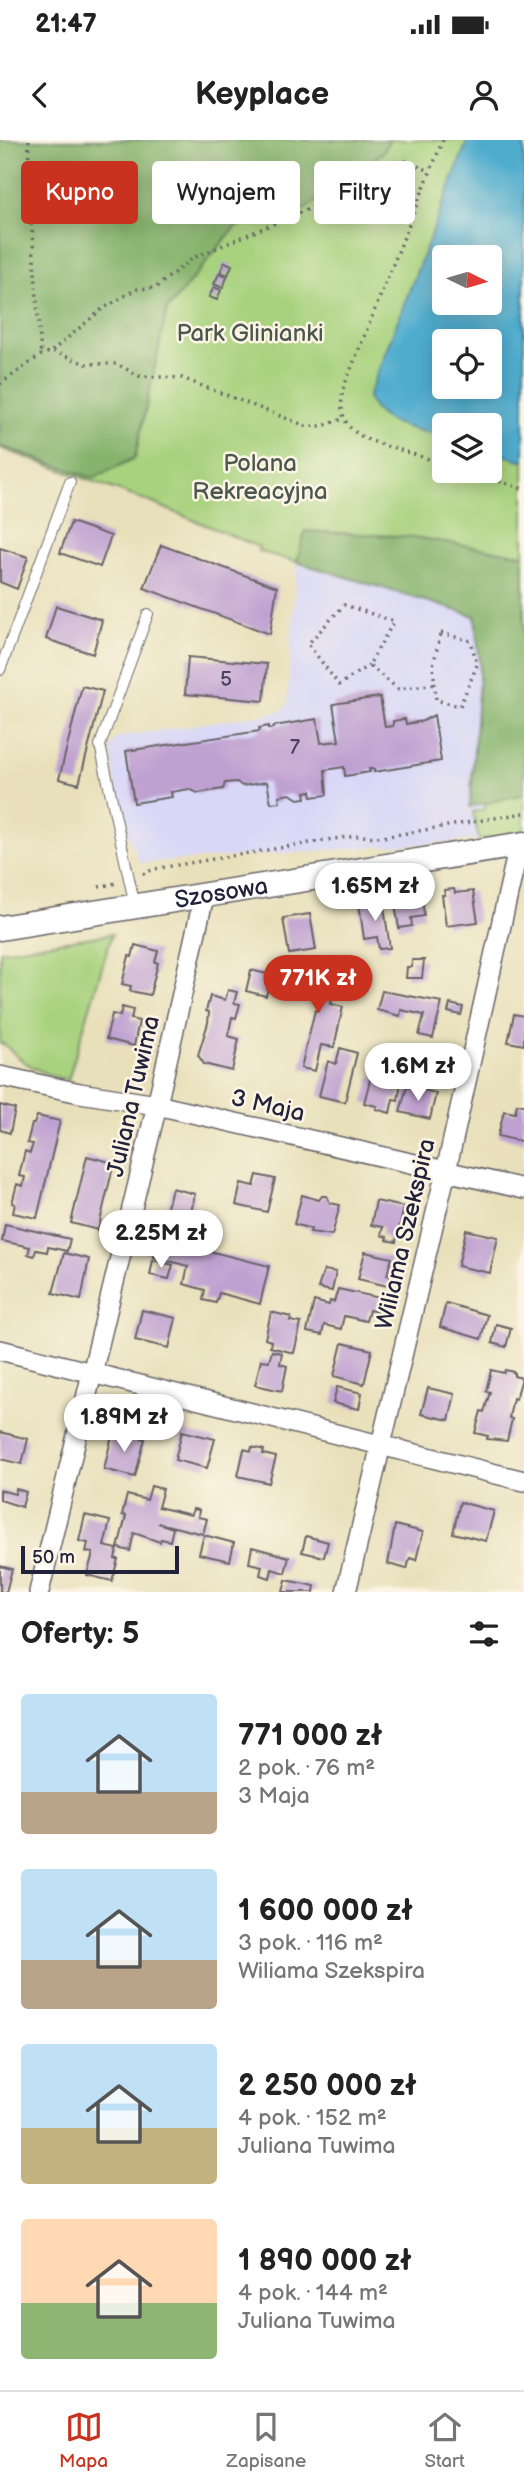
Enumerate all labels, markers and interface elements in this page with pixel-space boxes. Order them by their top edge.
text: 21:47 [35,9,97,40]
text: Keyplace [195,75,329,114]
icon: back [21,76,59,114]
icon: person [465,76,503,114]
chip: Kupno [21,161,138,224]
chip: Wynajem [152,161,300,224]
chip: Filtry [314,161,415,224]
north arrow [432,245,502,315]
map controls [432,245,502,483]
park label: Park Glinianki [176,319,324,348]
button: locate [432,329,502,399]
button: layers [432,413,502,483]
park label: Polana Rekreacyjna [192,449,328,506]
house number: 5 [220,667,232,692]
house number: 7 [290,735,301,760]
pin: 1.65M zł [303,864,447,923]
street label: Szosowa [172,871,270,915]
text: 1.65M zł [331,872,419,900]
pin: 771K zł [253,956,383,1015]
text: 771K zł [279,964,357,992]
street label: Juliana Tuwima [101,1013,166,1179]
pin: 1.6M zł [353,1044,483,1103]
text: 1.6M zł [381,1052,455,1080]
street label: 3 Maja [228,1083,308,1128]
street label: Wiliama Szekspira [369,1136,442,1332]
pin: 2.25M zł [89,1210,233,1270]
text: 2.25M zł [115,1219,207,1247]
pin: 1.89M zł [52,1394,196,1454]
text: 1.89M zł [80,1403,168,1431]
scale bar [21,1543,178,1575]
text: 50 m [32,1546,75,1569]
icon: filters [465,1615,503,1653]
text: Oferty: 5 [21,1616,139,1652]
text: 771 000 zł [238,1718,382,1754]
icon: home [77,1722,161,1806]
text: 2 pok. · 76 m² [238,1754,375,1782]
text: 3 Maja [238,1782,310,1810]
text: 1 600 000 zł [238,1893,413,1929]
icon: home [77,1897,161,1981]
text: 3 pok. · 116 m² [238,1929,383,1957]
text: Wiliama Szekspira [238,1957,425,1985]
text: 2 250 000 zł [238,2068,417,2104]
icon: home [77,2072,161,2156]
text: 4 pok. · 152 m² [238,2104,387,2132]
text: Juliana Tuwima [238,2132,396,2160]
text: 1 890 000 zł [238,2243,412,2279]
icon: home [77,2247,161,2331]
text: 4 pok. · 144 m² [238,2279,388,2307]
text: Juliana Tuwima [238,2307,396,2335]
tab: Mapa [59,2408,108,2473]
tab: Zapisane [226,2408,306,2473]
tab: Start [424,2408,465,2473]

